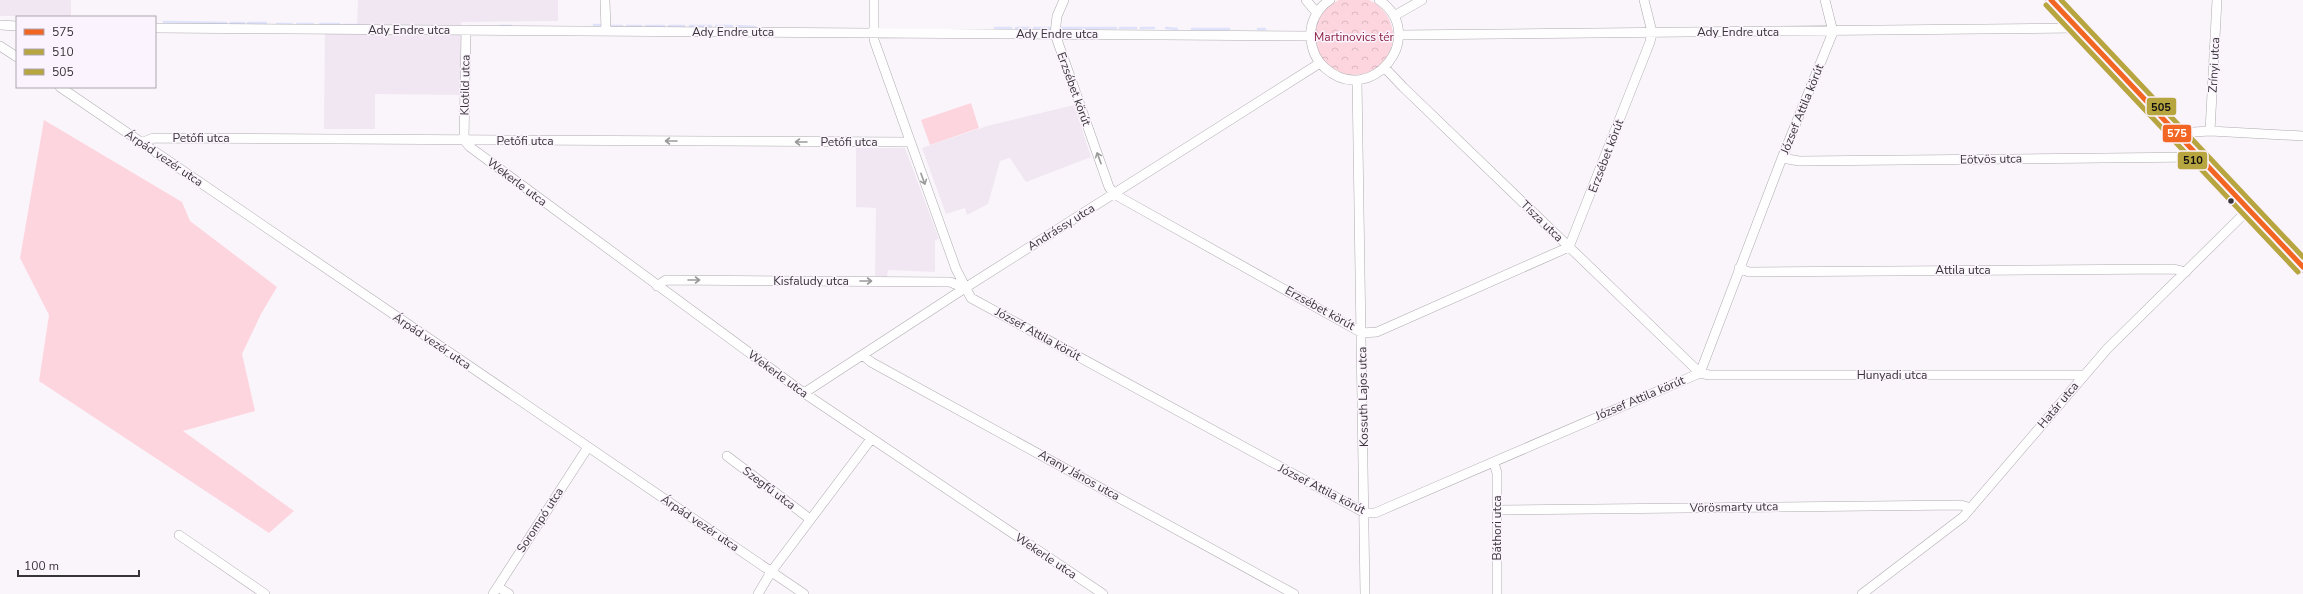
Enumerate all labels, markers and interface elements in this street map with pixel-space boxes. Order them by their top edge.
legend [16,16,156,88]
street label: Ady Endre utca [368,22,450,38]
text: 575 [52,24,74,40]
street label: Ady Endre utca [692,24,774,40]
street label: Ady Endre utca [1697,24,1779,40]
street label: Ady Endre utca [1016,26,1098,42]
park label: Martinovics tér [1314,29,1395,45]
street label: Zrínyi utca [2205,37,2223,93]
text: 510 [52,44,74,60]
street label: Erzsébet körút [1053,50,1095,129]
street label: Klotild utca [456,54,474,116]
street label: József Attila körút [1776,61,1828,157]
text: 505 [52,64,74,80]
line badge: 505 [2146,97,2177,116]
text: 505 [2151,100,2171,115]
street label: Erzsébet körút [1585,116,1628,195]
line badge: 575 [2162,124,2192,143]
street label: Árpád vezér utca [122,126,206,190]
text: 575 [2167,126,2187,141]
street label: Petőfi utca [173,130,230,146]
street label: Petőfi utca [497,133,554,149]
street label: Petőfi utca [821,134,878,150]
one-way arrow [665,137,678,145]
one-way arrow [795,138,808,146]
street label: Eötvös utca [1960,150,2022,168]
line badge: 510 [2177,151,2208,170]
one-way arrow [1095,152,1102,165]
text: 510 [2183,153,2203,168]
street label: Wekerle utca [484,154,550,210]
one-way arrow [920,173,928,185]
unlabelled marker [2226,196,2236,206]
street label: Tisza utca [1517,197,1567,245]
street label: Andrássy utca [1024,200,1098,254]
street label: Attila utca [1935,262,1991,278]
street label: Kisfaludy utca [773,273,849,289]
one-way arrow [687,276,700,284]
one-way arrow [859,277,872,285]
street label: Erzsébet körút [1282,282,1358,334]
street label: József Attila körút [991,303,1084,365]
street label: Árpád vezér utca [390,309,474,373]
street label: Wekerle utca [745,347,811,401]
street label: Kossuth Lajos utca [1354,347,1372,447]
street label: Hunyadi utca [1857,367,1927,383]
street label: József Attila körút [1592,372,1688,424]
street label: Határ utca [2034,378,2082,432]
street label: Arany János utca [1035,446,1123,504]
street label: József Attila körút [1275,460,1369,518]
street label: Szegfű utca [739,463,799,513]
street label: Sorompó utca [513,484,567,556]
street label: Árpád vezér utca [658,491,742,555]
street label: Báthori utca [1489,495,1505,561]
street label: Vörösmarty utca [1689,498,1778,516]
street label: Wekerle utca [1012,529,1080,583]
scale bar [18,552,139,578]
text: 100 m [24,558,59,574]

